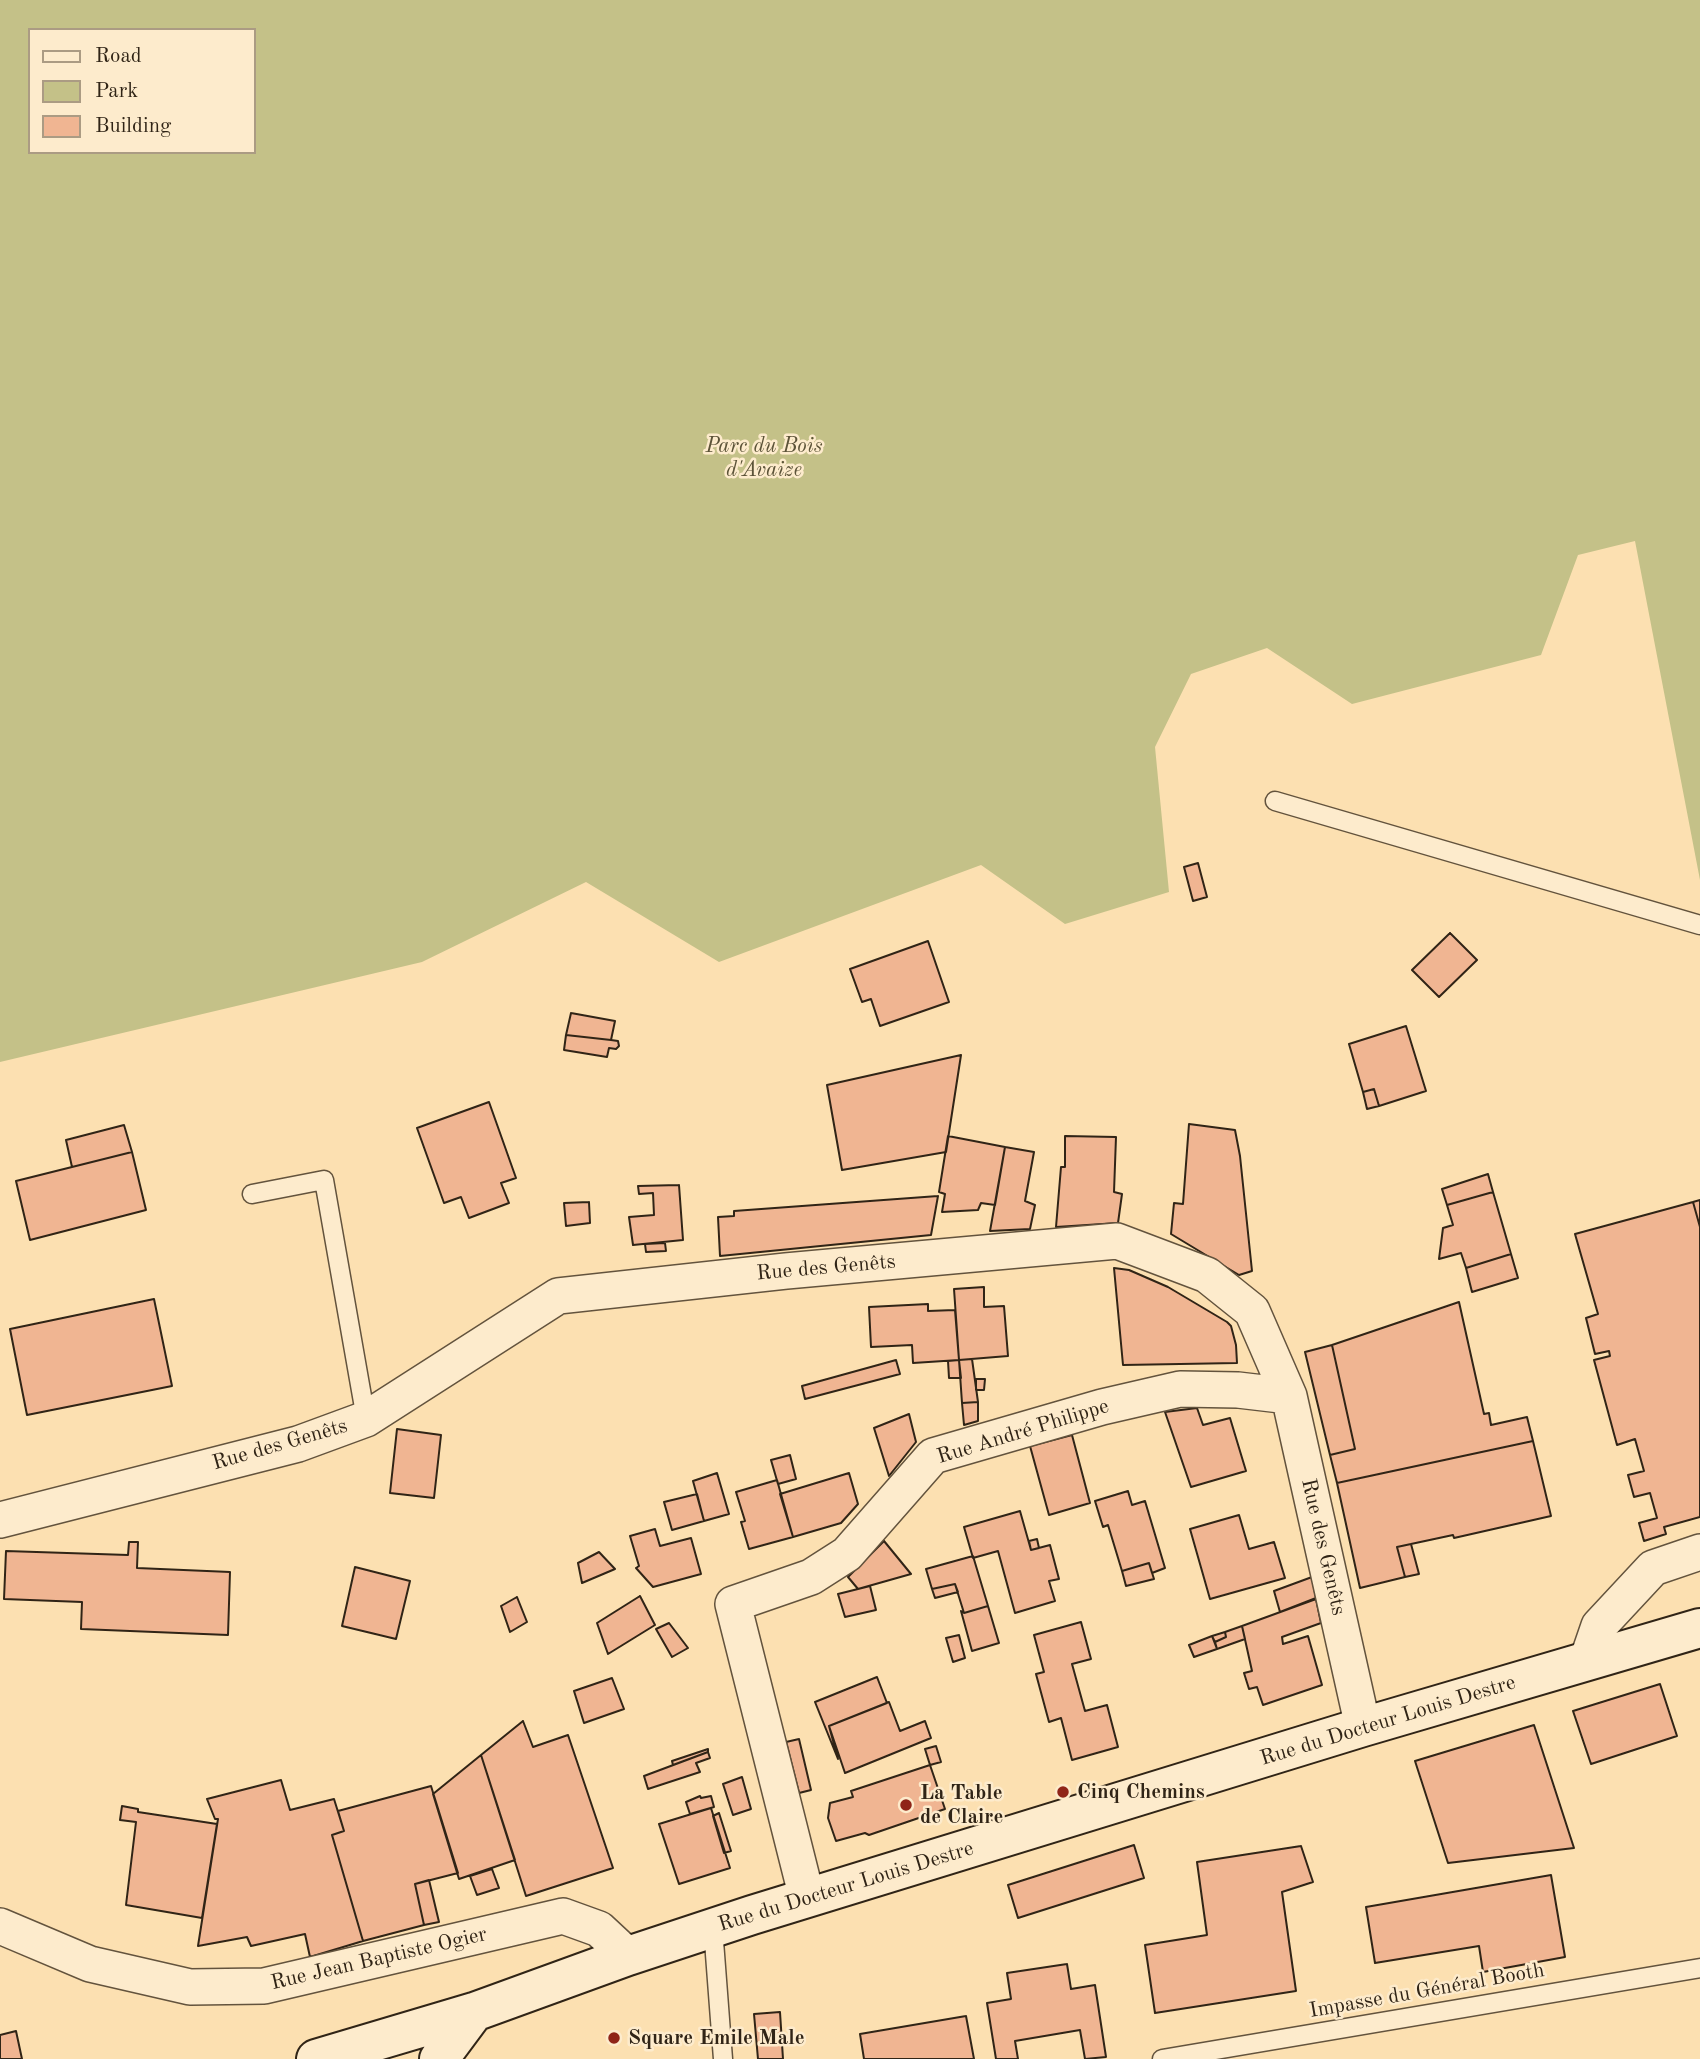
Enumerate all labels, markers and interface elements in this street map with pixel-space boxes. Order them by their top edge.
legend [28,28,256,154]
text: Road [95,46,142,67]
text: Park [95,81,138,102]
text: Building [95,116,171,137]
park label: Parc du Bois d'Avaize [706,433,822,483]
street label: Rue des Genêts [755,1249,897,1287]
street label: Rue André Philippe [934,1394,1112,1470]
street label: Rue des Genêts [209,1414,351,1476]
street label: Rue des Genêts [1295,1476,1351,1618]
street label: Rue du Docteur Louis Destre [1257,1670,1519,1772]
place label: Cinq Chemins [1077,1779,1205,1805]
place label: La Table de Claire [920,1780,1003,1830]
marker: Cinq Chemins [1055,1784,1071,1800]
marker: La Table de Claire [898,1797,914,1813]
street label: Rue du Docteur Louis Destre [715,1836,977,1938]
street label: Rue Jean Baptiste Ogier [268,1922,490,1996]
street label: Impasse du Général Booth [1307,1958,1547,2024]
place label: Square Emile Male [628,2025,805,2051]
marker: Square Emile Male [606,2030,622,2046]

